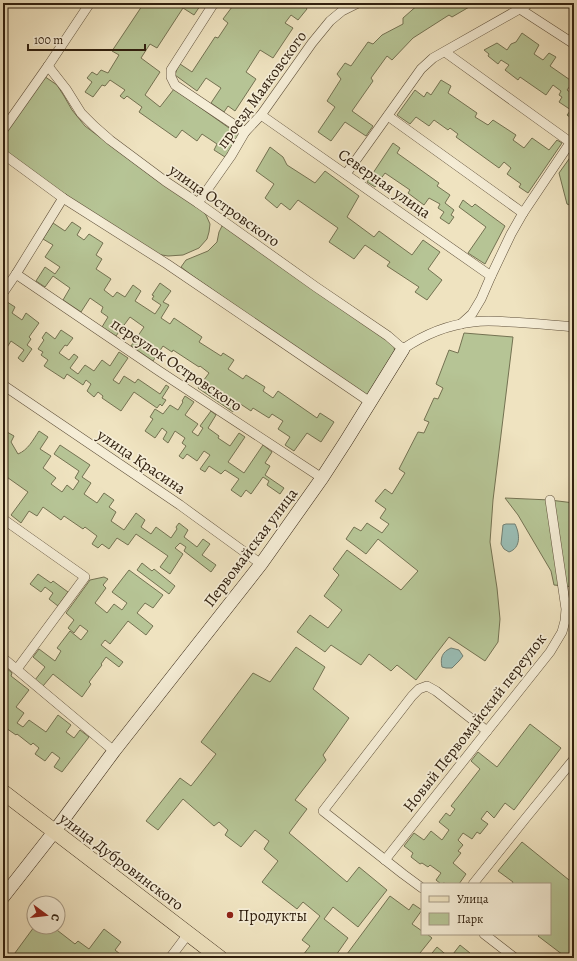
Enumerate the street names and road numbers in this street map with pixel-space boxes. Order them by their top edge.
street label: проезд Маяковского [212,26,312,153]
street label: Северная улица [334,144,436,224]
street label: улица Островского [164,159,284,252]
street label: переулок Островского [107,313,246,417]
street label: улица Красина [92,423,191,500]
street label: Первомайская улица [199,483,303,612]
street label: Новый Первомайский переулок [398,629,552,817]
street label: улица Дубровинского [54,807,188,916]

